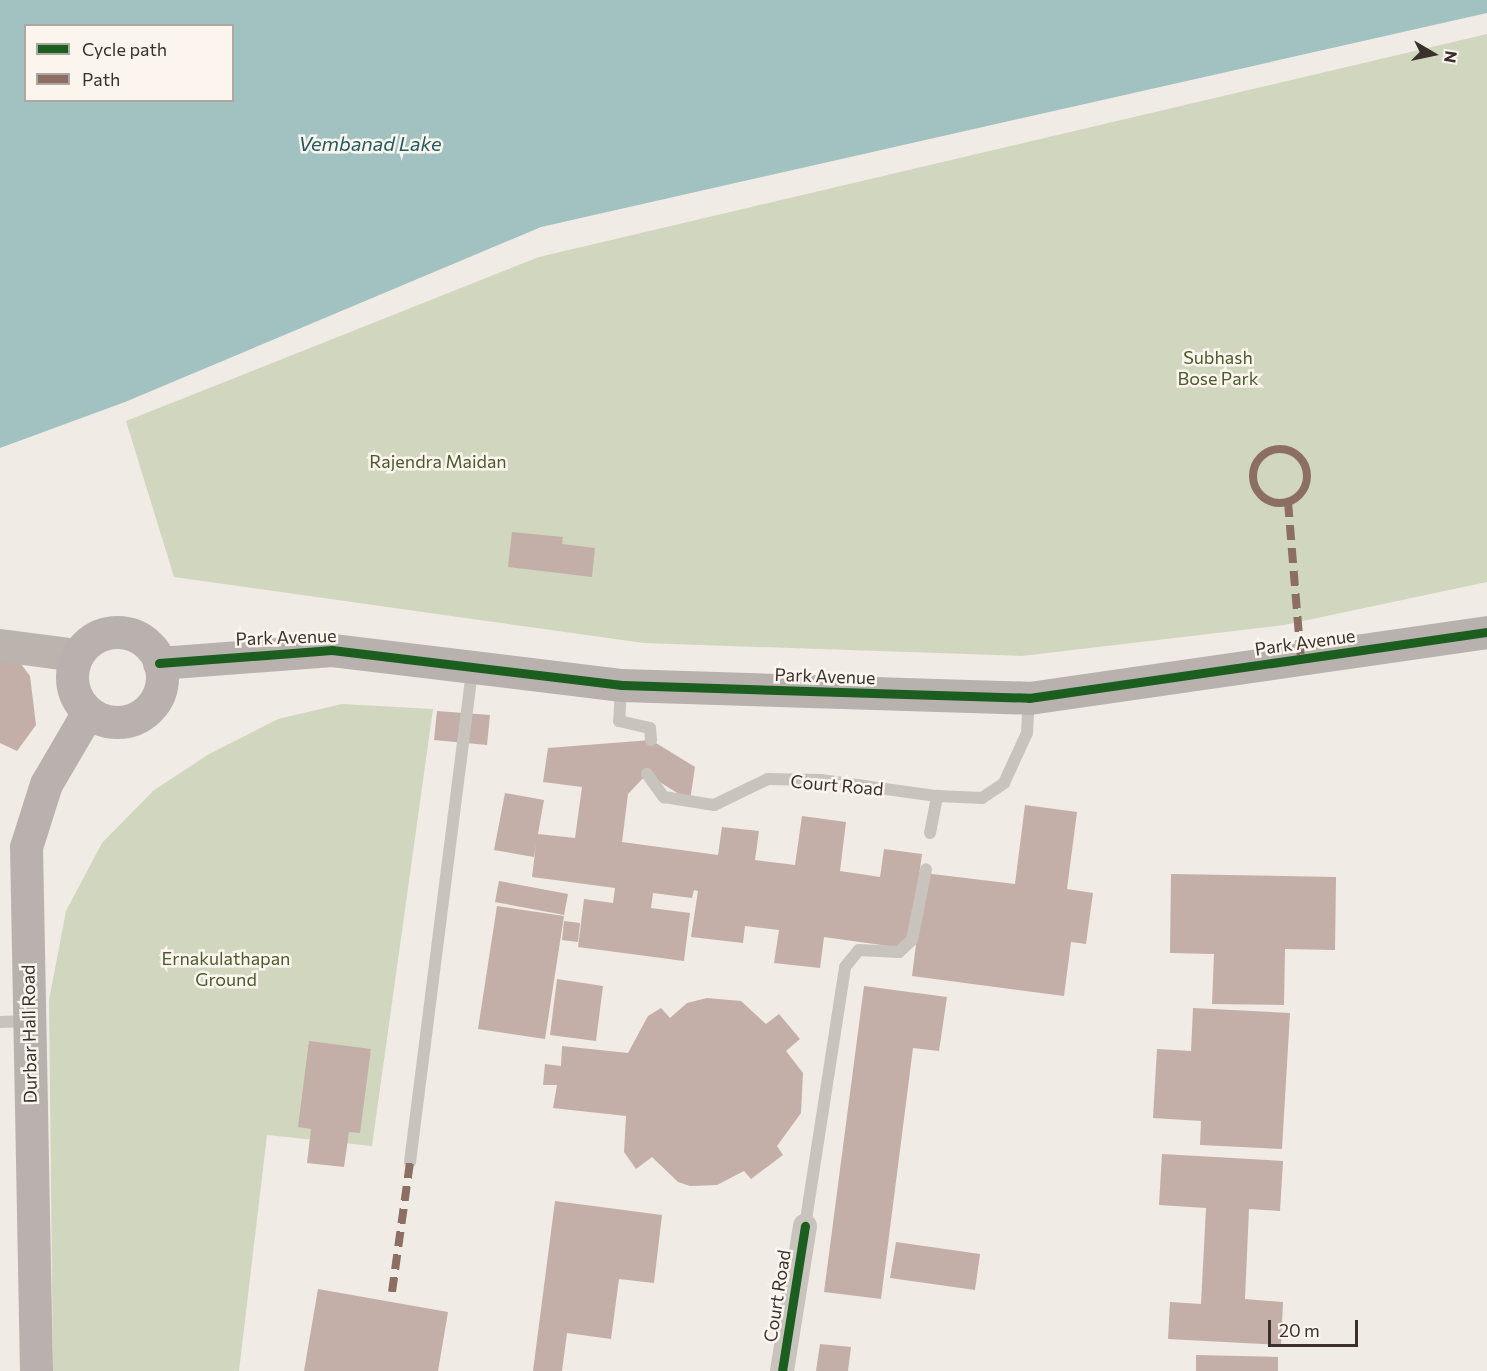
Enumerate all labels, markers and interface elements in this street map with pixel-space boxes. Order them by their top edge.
legend [24,24,234,102]
north arrow [1403,24,1463,84]
text: Cycle path [82,38,167,60]
text: N [1441,49,1462,64]
text: Path [82,68,120,90]
water label: Vembanad Lake [299,131,441,155]
park label: Subhash Bose Park [1178,347,1258,389]
park label: Rajendra Maidan [369,450,507,472]
street label: Park Avenue [235,624,337,650]
street label: Park Avenue [1253,624,1357,660]
street label: Park Avenue [774,663,876,689]
street label: Court Road [790,770,884,800]
park label: Ernakulathapan Ground [162,948,290,990]
street label: Durbar Hall Road [17,964,41,1104]
street label: Court Road [759,1248,795,1344]
scale bar [1271,1308,1361,1346]
text: 20 m [1279,1319,1320,1341]

